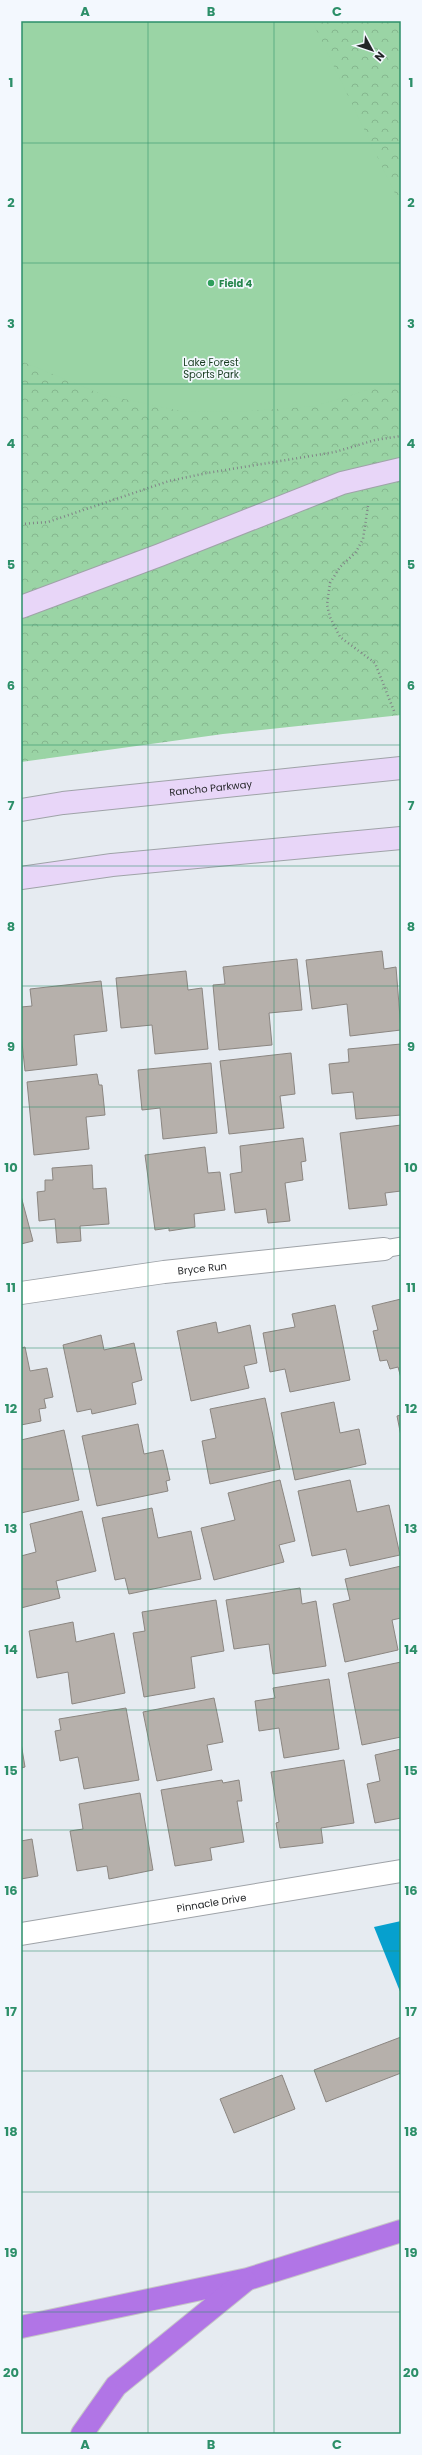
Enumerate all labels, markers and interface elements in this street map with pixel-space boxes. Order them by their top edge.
text: A [80,2,90,21]
text: B [207,2,216,21]
text: C [332,2,342,21]
north arrow [352,30,392,70]
text: N [371,48,388,65]
text: 1 [9,73,13,92]
text: 1 [409,73,413,92]
text: 2 [7,193,15,212]
text: 2 [407,193,415,212]
place label: Field 4 [219,276,252,291]
marker: Field 4 [206,278,216,288]
text: 3 [7,314,15,333]
text: 3 [407,314,415,333]
park label: Lake Forest Sports Park [183,355,240,382]
text: 4 [7,434,16,453]
text: 4 [407,434,416,453]
text: 5 [7,555,15,574]
text: 5 [407,555,415,574]
text: 6 [7,676,15,695]
text: 6 [407,676,415,695]
street label: Rancho Parkway [169,776,253,799]
text: 7 [8,796,15,815]
text: 7 [408,796,415,815]
text: 8 [7,917,15,936]
text: 8 [407,917,415,936]
text: 9 [7,1037,15,1056]
text: 9 [407,1037,415,1056]
text: 10 [4,1158,18,1177]
text: 10 [404,1158,418,1177]
street label: Bryce Run [177,1258,228,1278]
text: 11 [6,1278,16,1297]
text: 11 [406,1278,416,1297]
text: 12 [5,1399,18,1418]
text: 12 [405,1399,418,1418]
text: 13 [5,1519,18,1538]
text: 13 [405,1519,418,1538]
text: 14 [4,1640,18,1659]
text: 14 [404,1640,418,1659]
text: 15 [4,1761,18,1780]
text: 15 [404,1761,418,1780]
text: 16 [4,1881,18,1900]
text: 16 [404,1881,418,1900]
street label: Pinnacle Drive [175,1889,247,1916]
text: 17 [5,2002,17,2021]
text: 17 [405,2002,417,2021]
text: 18 [4,2122,18,2141]
text: 18 [404,2122,418,2141]
text: 19 [5,2243,17,2262]
text: 19 [405,2243,417,2262]
text: 20 [3,2363,19,2382]
text: 20 [403,2363,419,2382]
text: A [80,2435,90,2454]
text: B [207,2435,216,2454]
text: C [332,2435,342,2454]

